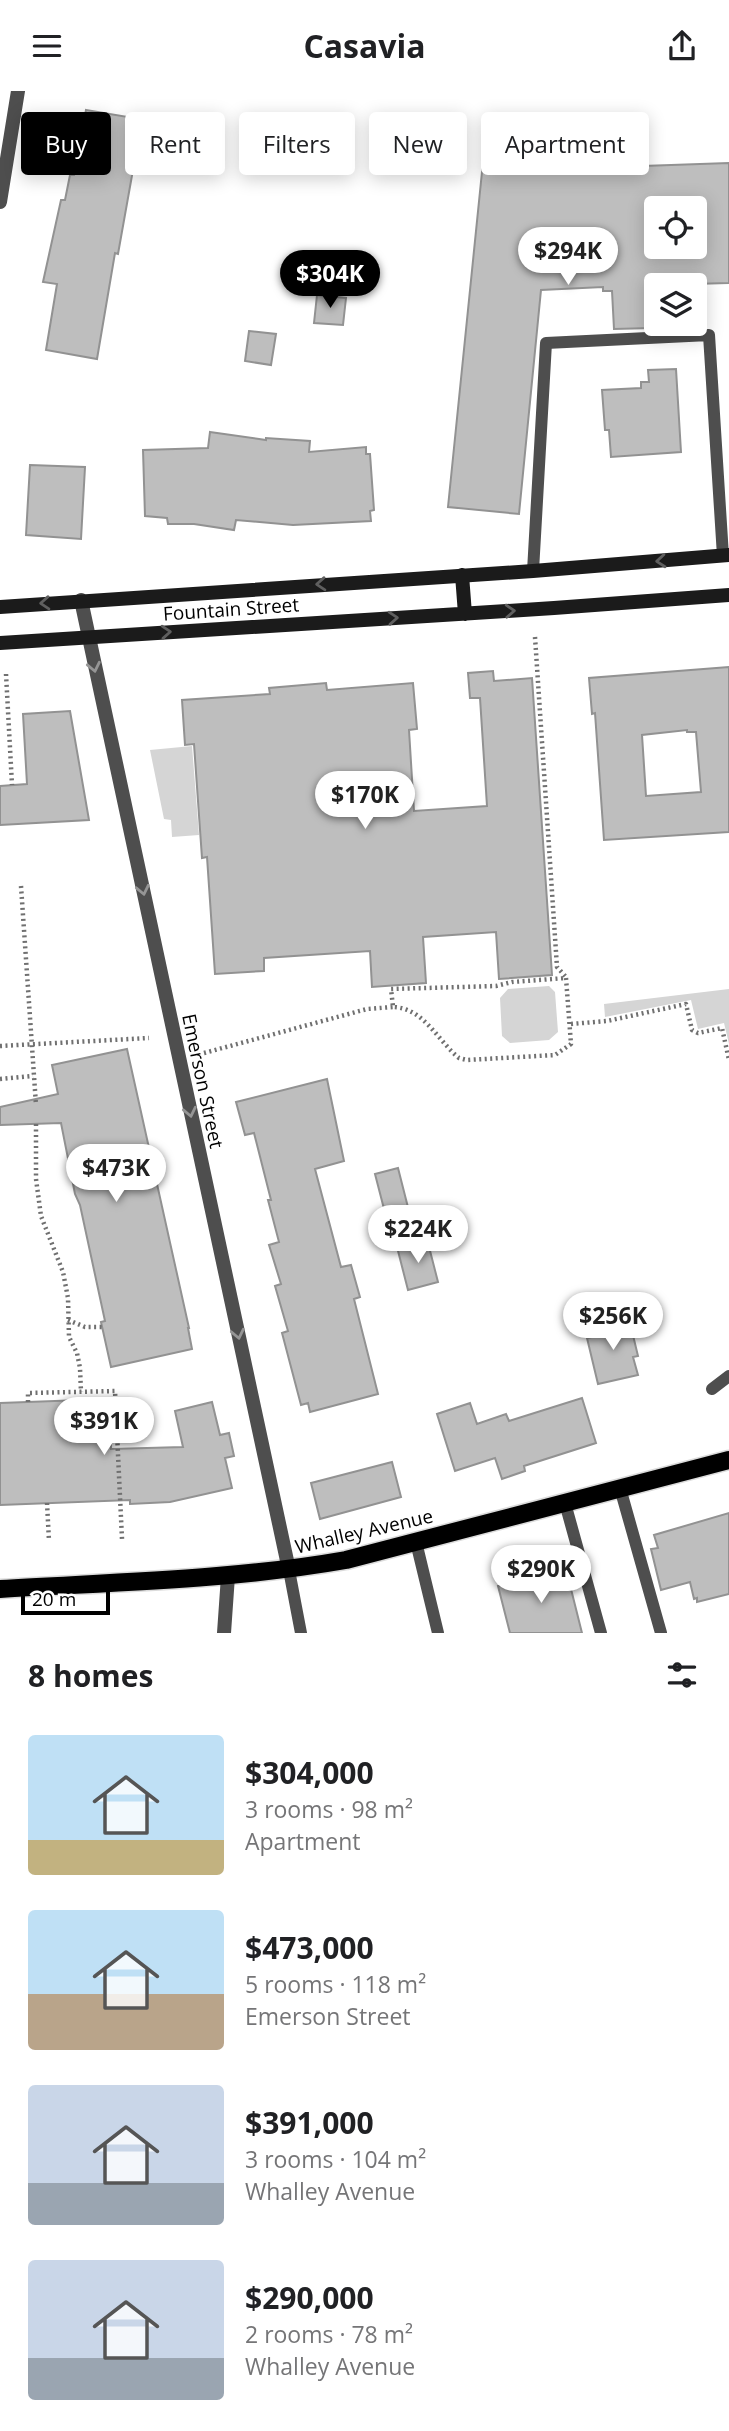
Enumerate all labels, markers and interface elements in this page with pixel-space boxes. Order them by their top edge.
text: Casavia [303,24,426,67]
icon: menu [28,27,66,65]
icon: share [663,27,701,65]
chip: Buy [21,112,111,175]
chip: Rent [125,112,225,175]
chip: Filters [239,112,355,175]
chip: New [369,112,467,175]
chip: Apartment [481,112,649,175]
map controls [644,196,707,336]
button: locate [644,196,707,259]
pin: $294K [519,227,617,287]
text: $294K [534,234,602,266]
pin: $304K [281,251,379,310]
text: $304K [296,257,364,289]
button: layers [644,273,707,336]
one-way arrow [655,553,666,568]
one-way arrow [315,576,326,591]
street label: Fountain Street [162,591,300,627]
one-way arrow [39,595,50,610]
one-way arrow [504,604,515,619]
one-way arrow [388,611,399,626]
one-way arrow [161,625,172,640]
one-way arrow [86,661,100,673]
pin: $170K [316,771,414,831]
text: $170K [331,778,399,810]
one-way arrow [134,884,149,896]
street label: Emerson Street [176,1011,230,1151]
one-way arrow [182,1106,197,1118]
pin: $473K [67,1145,165,1204]
text: $473K [82,1151,150,1183]
pin: $224K [369,1205,467,1265]
text: $224K [384,1212,452,1244]
pin: $256K [564,1293,662,1352]
text: $256K [579,1299,647,1331]
one-way arrow [230,1328,245,1340]
pin: $391K [55,1397,153,1457]
text: $391K [70,1404,138,1436]
street label: Whalley Avenue [293,1503,435,1559]
pin: $290K [492,1545,590,1605]
text: $290K [507,1552,575,1584]
scale bar [21,1584,110,1616]
text: 20 m [32,1586,76,1612]
text: 8 homes [28,1655,153,1696]
icon: filters [663,1656,701,1694]
text: $304,000 [245,1752,374,1793]
icon: home [84,1763,168,1847]
text: 3 rooms · 98 m² [245,1793,413,1825]
text: Apartment [245,1825,361,1857]
text: $473,000 [245,1927,374,1968]
icon: home [84,1938,168,2022]
text: 5 rooms · 118 m² [245,1968,426,2000]
text: Emerson Street [245,2000,411,2032]
text: $391,000 [245,2102,374,2143]
icon: home [84,2113,168,2197]
text: 3 rooms · 104 m² [245,2143,426,2175]
text: Whalley Avenue [245,2175,415,2207]
text: $290,000 [245,2277,374,2318]
icon: home [84,2288,168,2372]
text: 2 rooms · 78 m² [245,2318,413,2350]
text: Whalley Avenue [245,2350,415,2382]

